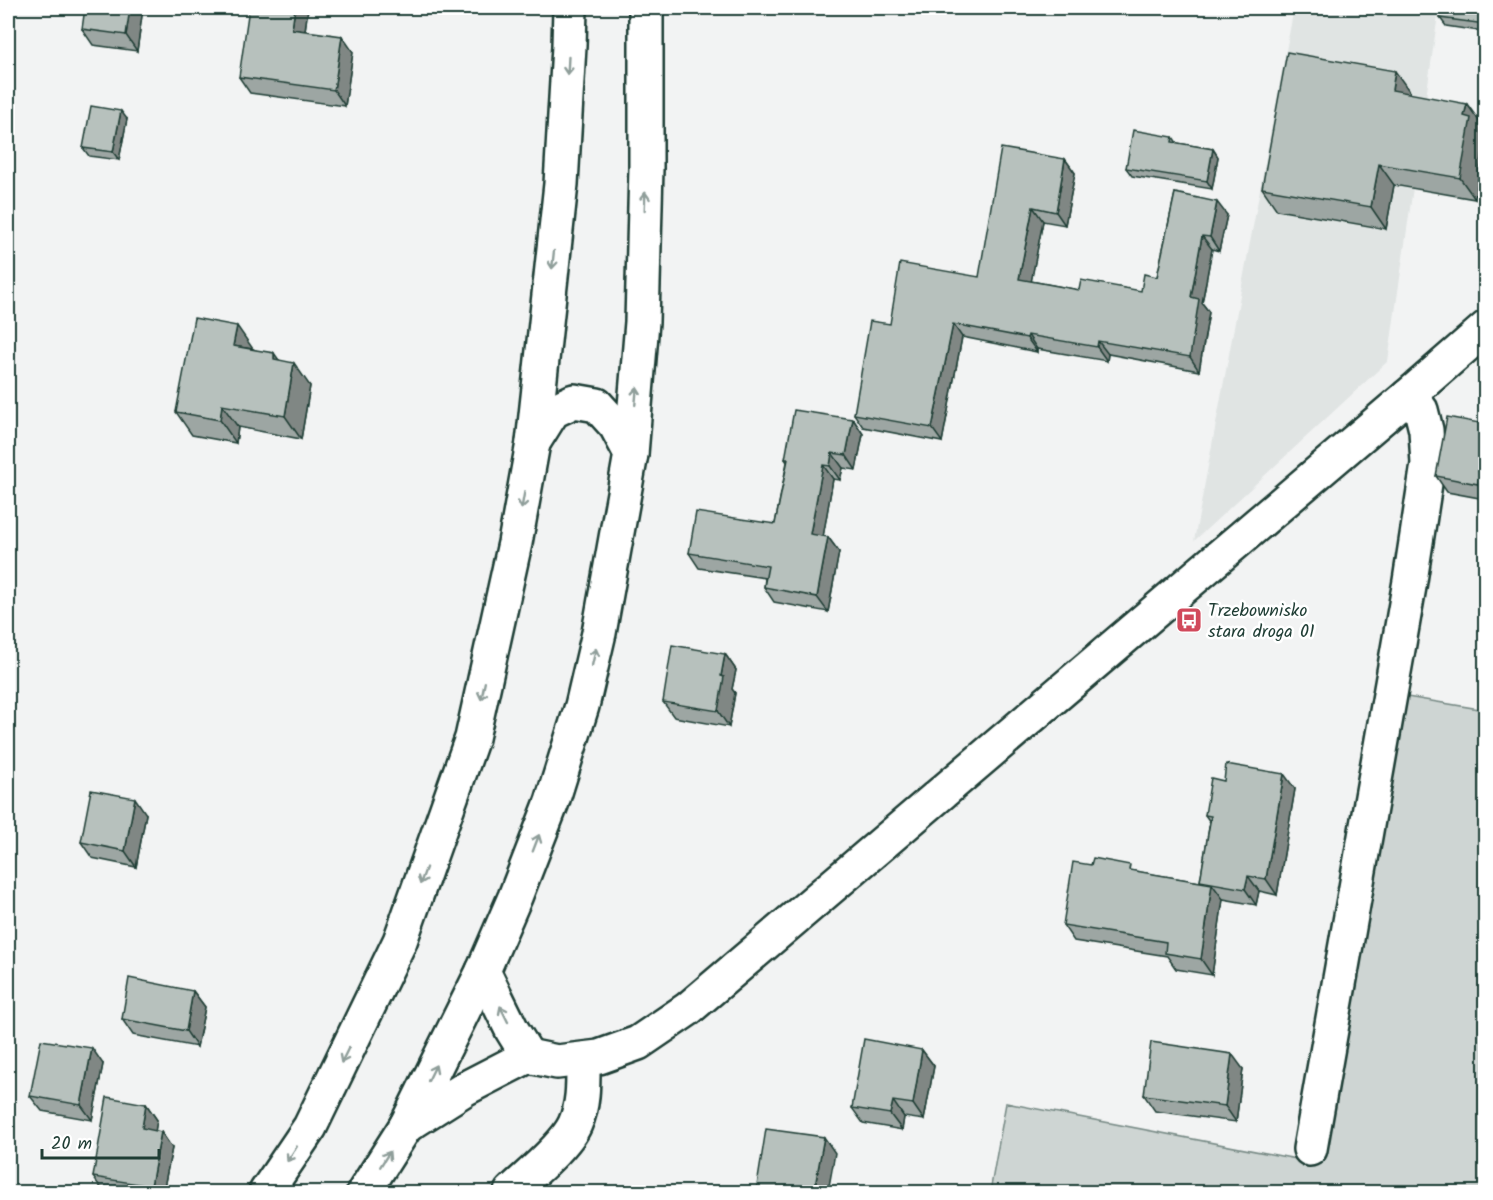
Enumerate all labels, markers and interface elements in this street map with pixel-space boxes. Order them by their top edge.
one-way arrow [562,55,573,75]
one-way arrow [639,192,651,212]
one-way arrow [547,250,558,270]
one-way arrow [631,387,642,406]
one-way arrow [517,490,528,509]
place label: Trzebownisko stara droga 01 [1208,597,1315,647]
bus stop icon: Trzebownisko stara droga 01 [1174,605,1204,635]
one-way arrow [588,647,600,666]
one-way arrow [477,681,488,700]
one-way arrow [531,834,542,853]
one-way arrow [417,866,428,885]
one-way arrow [498,1006,509,1024]
one-way arrow [339,1045,351,1063]
one-way arrow [427,1065,439,1083]
scale bar [42,1122,159,1160]
text: 20 m [51,1130,92,1159]
one-way arrow [286,1145,298,1161]
one-way arrow [379,1151,391,1168]

